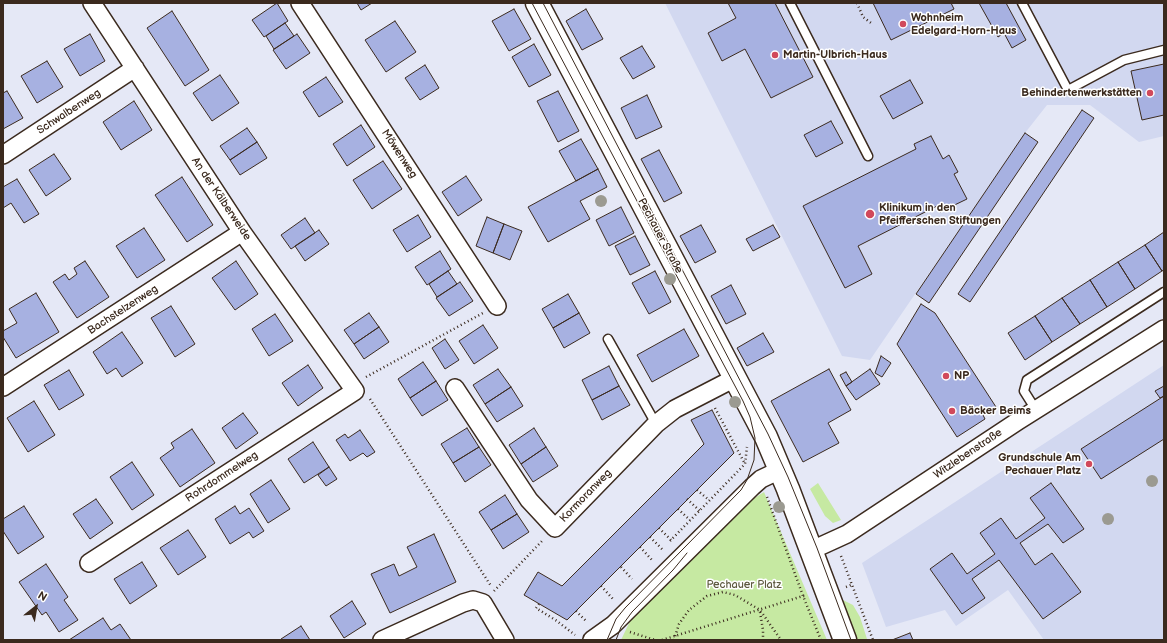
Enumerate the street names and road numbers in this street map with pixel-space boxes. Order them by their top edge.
street label: Schwalbenweg [35,86,103,138]
street label: Möwenweg [378,127,420,181]
street label: An der Kälberweide [188,155,254,243]
street label: Pechauer Straße [635,196,685,276]
street label: Bachstelzenweg [85,282,161,338]
street label: Witzlebenstraße [931,426,1005,482]
street label: Rohrdommelweg [183,449,261,505]
street label: Kormoranweg [557,467,615,525]

